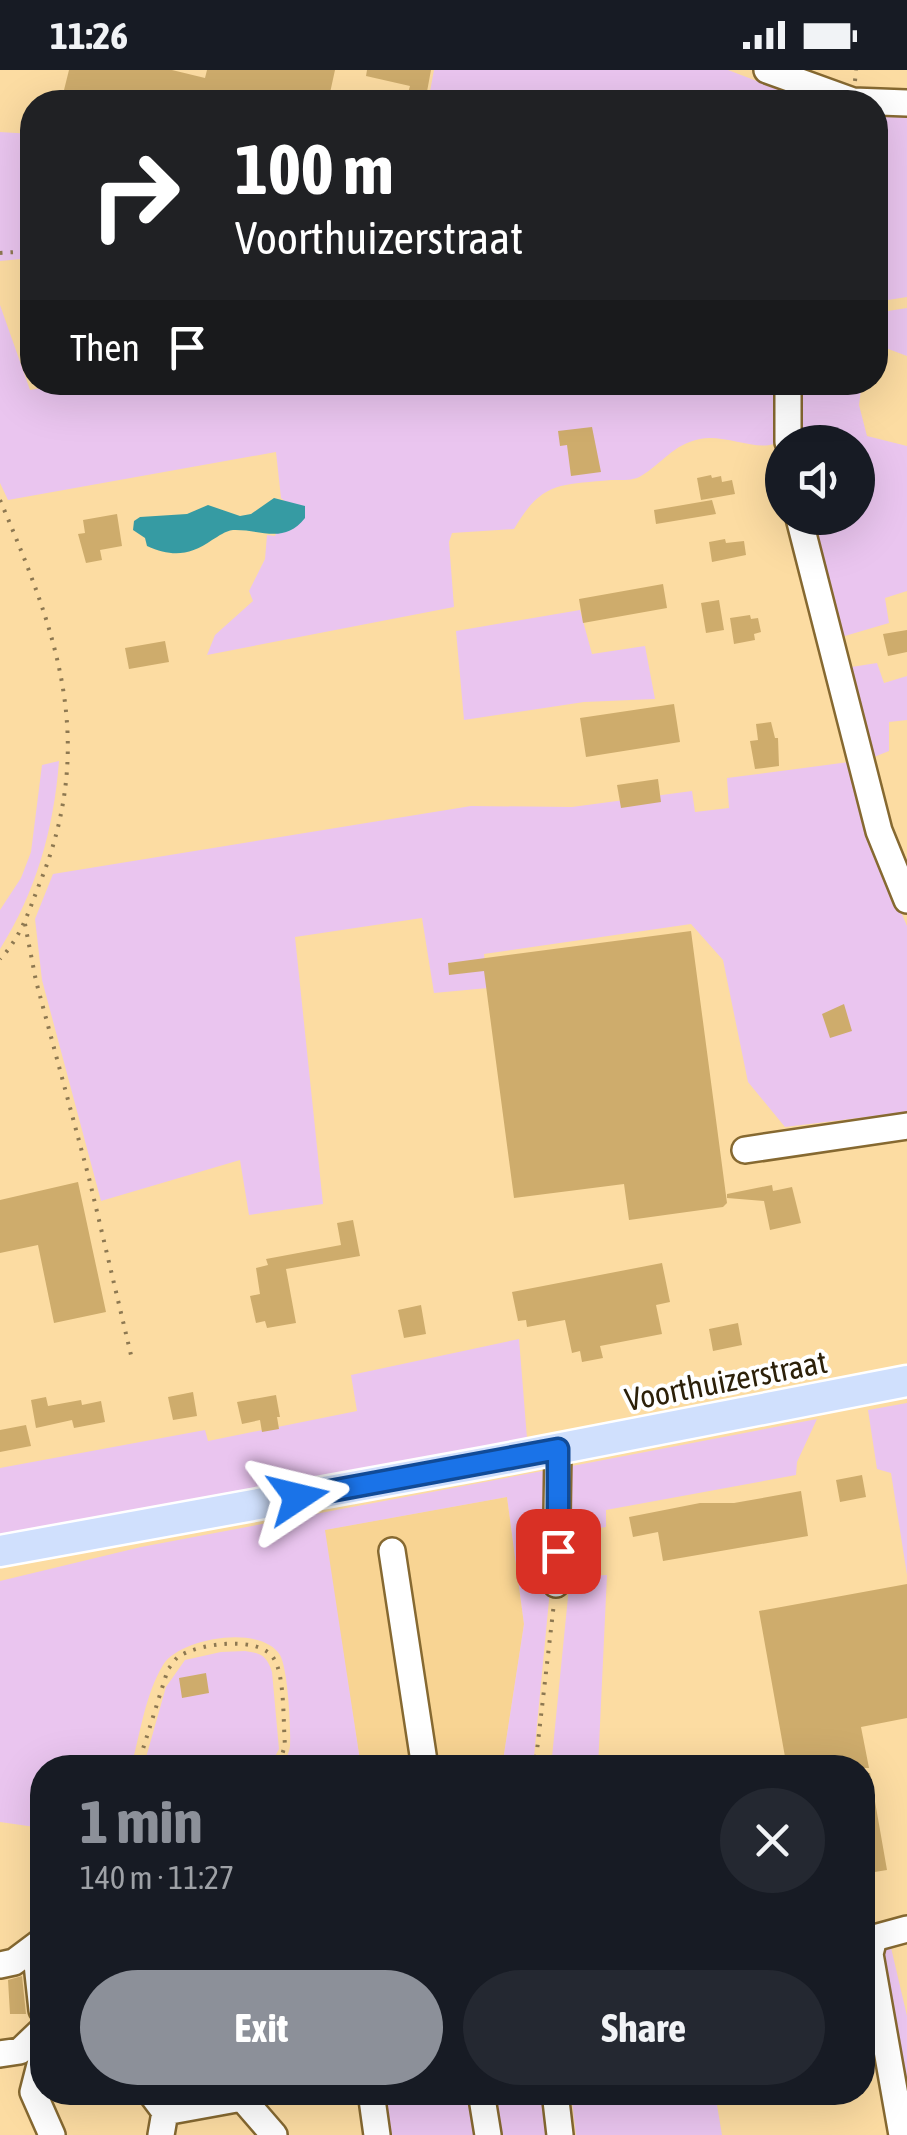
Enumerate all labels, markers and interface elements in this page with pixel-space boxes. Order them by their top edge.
text: 11:26 [50,14,128,57]
text: 100 m [235,129,394,209]
icon: right [70,130,200,260]
text: Voorthuizerstraat [235,212,523,264]
icon: arrive [160,320,215,375]
text: Then [70,326,140,369]
map controls [765,425,875,535]
button: sound [765,425,875,535]
street label: Voorthuizerstraat [622,1343,830,1418]
position arrow [246,1445,350,1549]
pin [516,1509,601,1594]
icon: arrive [531,1524,586,1579]
text: 1 min [80,1787,203,1856]
button: close [720,1788,825,1893]
text: 140 m · 11:27 [80,1859,234,1896]
button: Exit [80,1970,443,2085]
button: Share [463,1970,825,2085]

